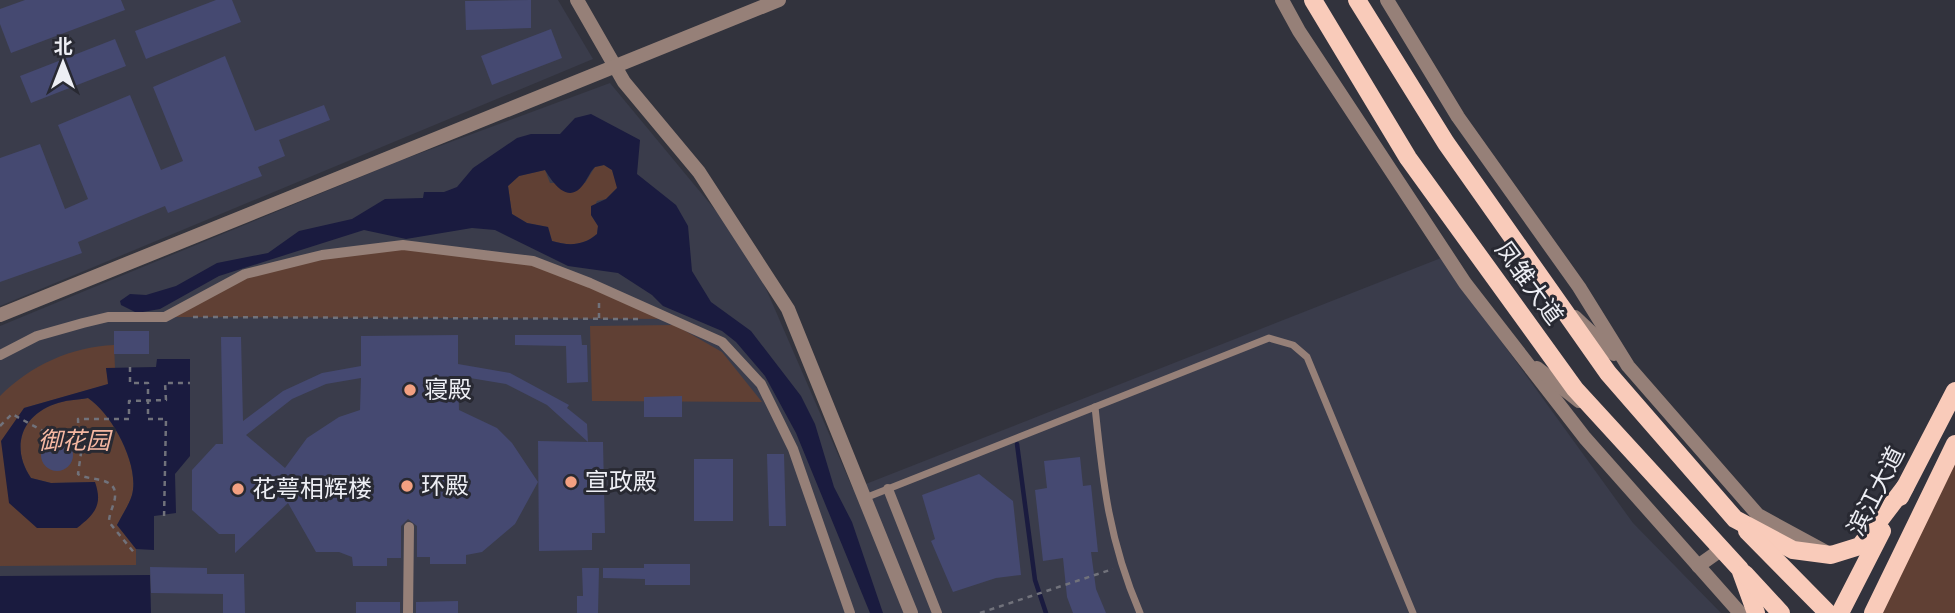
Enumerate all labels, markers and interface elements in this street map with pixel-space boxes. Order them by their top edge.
north arrow [28,28,98,98]
text: 北 [53,33,73,58]
street label: 凤雏大道 [1489,234,1571,331]
place label: 寝殿 [424,373,472,405]
marker: 寝殿 [402,382,418,398]
park label: 御花园 [38,424,113,456]
street label: 滨江大道 [1839,441,1911,541]
place label: 宣政殿 [585,465,657,497]
place label: 环殿 [421,469,469,501]
place label: 花萼相辉楼 [252,472,372,504]
marker: 宣政殿 [563,474,579,490]
marker: 环殿 [399,478,415,494]
marker: 花萼相辉楼 [230,481,246,497]

